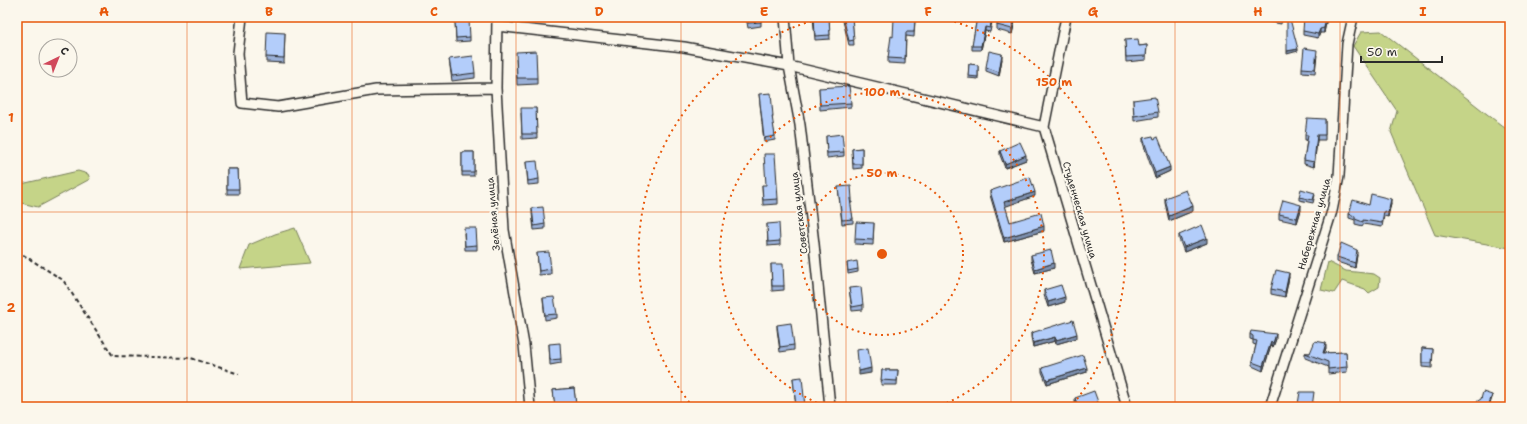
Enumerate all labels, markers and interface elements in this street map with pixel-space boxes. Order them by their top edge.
text: A [99,3,109,20]
text: B [265,3,273,20]
text: C [430,3,438,20]
text: D [594,3,604,20]
text: E [760,3,769,20]
text: F [924,3,932,20]
text: G [1088,3,1099,20]
text: H [1253,3,1263,20]
text: I [1419,3,1427,20]
north arrow [38,38,78,78]
scale bar [1361,38,1442,64]
text: С [57,43,72,59]
text: 50 m [1367,44,1397,60]
text: 150 m [1036,74,1072,90]
text: 100 m [864,84,901,100]
text: 1 [8,109,14,126]
street label: Студенческая улица [1060,160,1100,261]
text: 50 m [867,165,898,181]
street label: Советская улица [787,170,810,255]
street label: Зелёная улица [483,176,503,251]
street label: Набережная улица [1295,176,1334,271]
centre of rings [875,247,889,261]
text: 2 [6,299,16,316]

